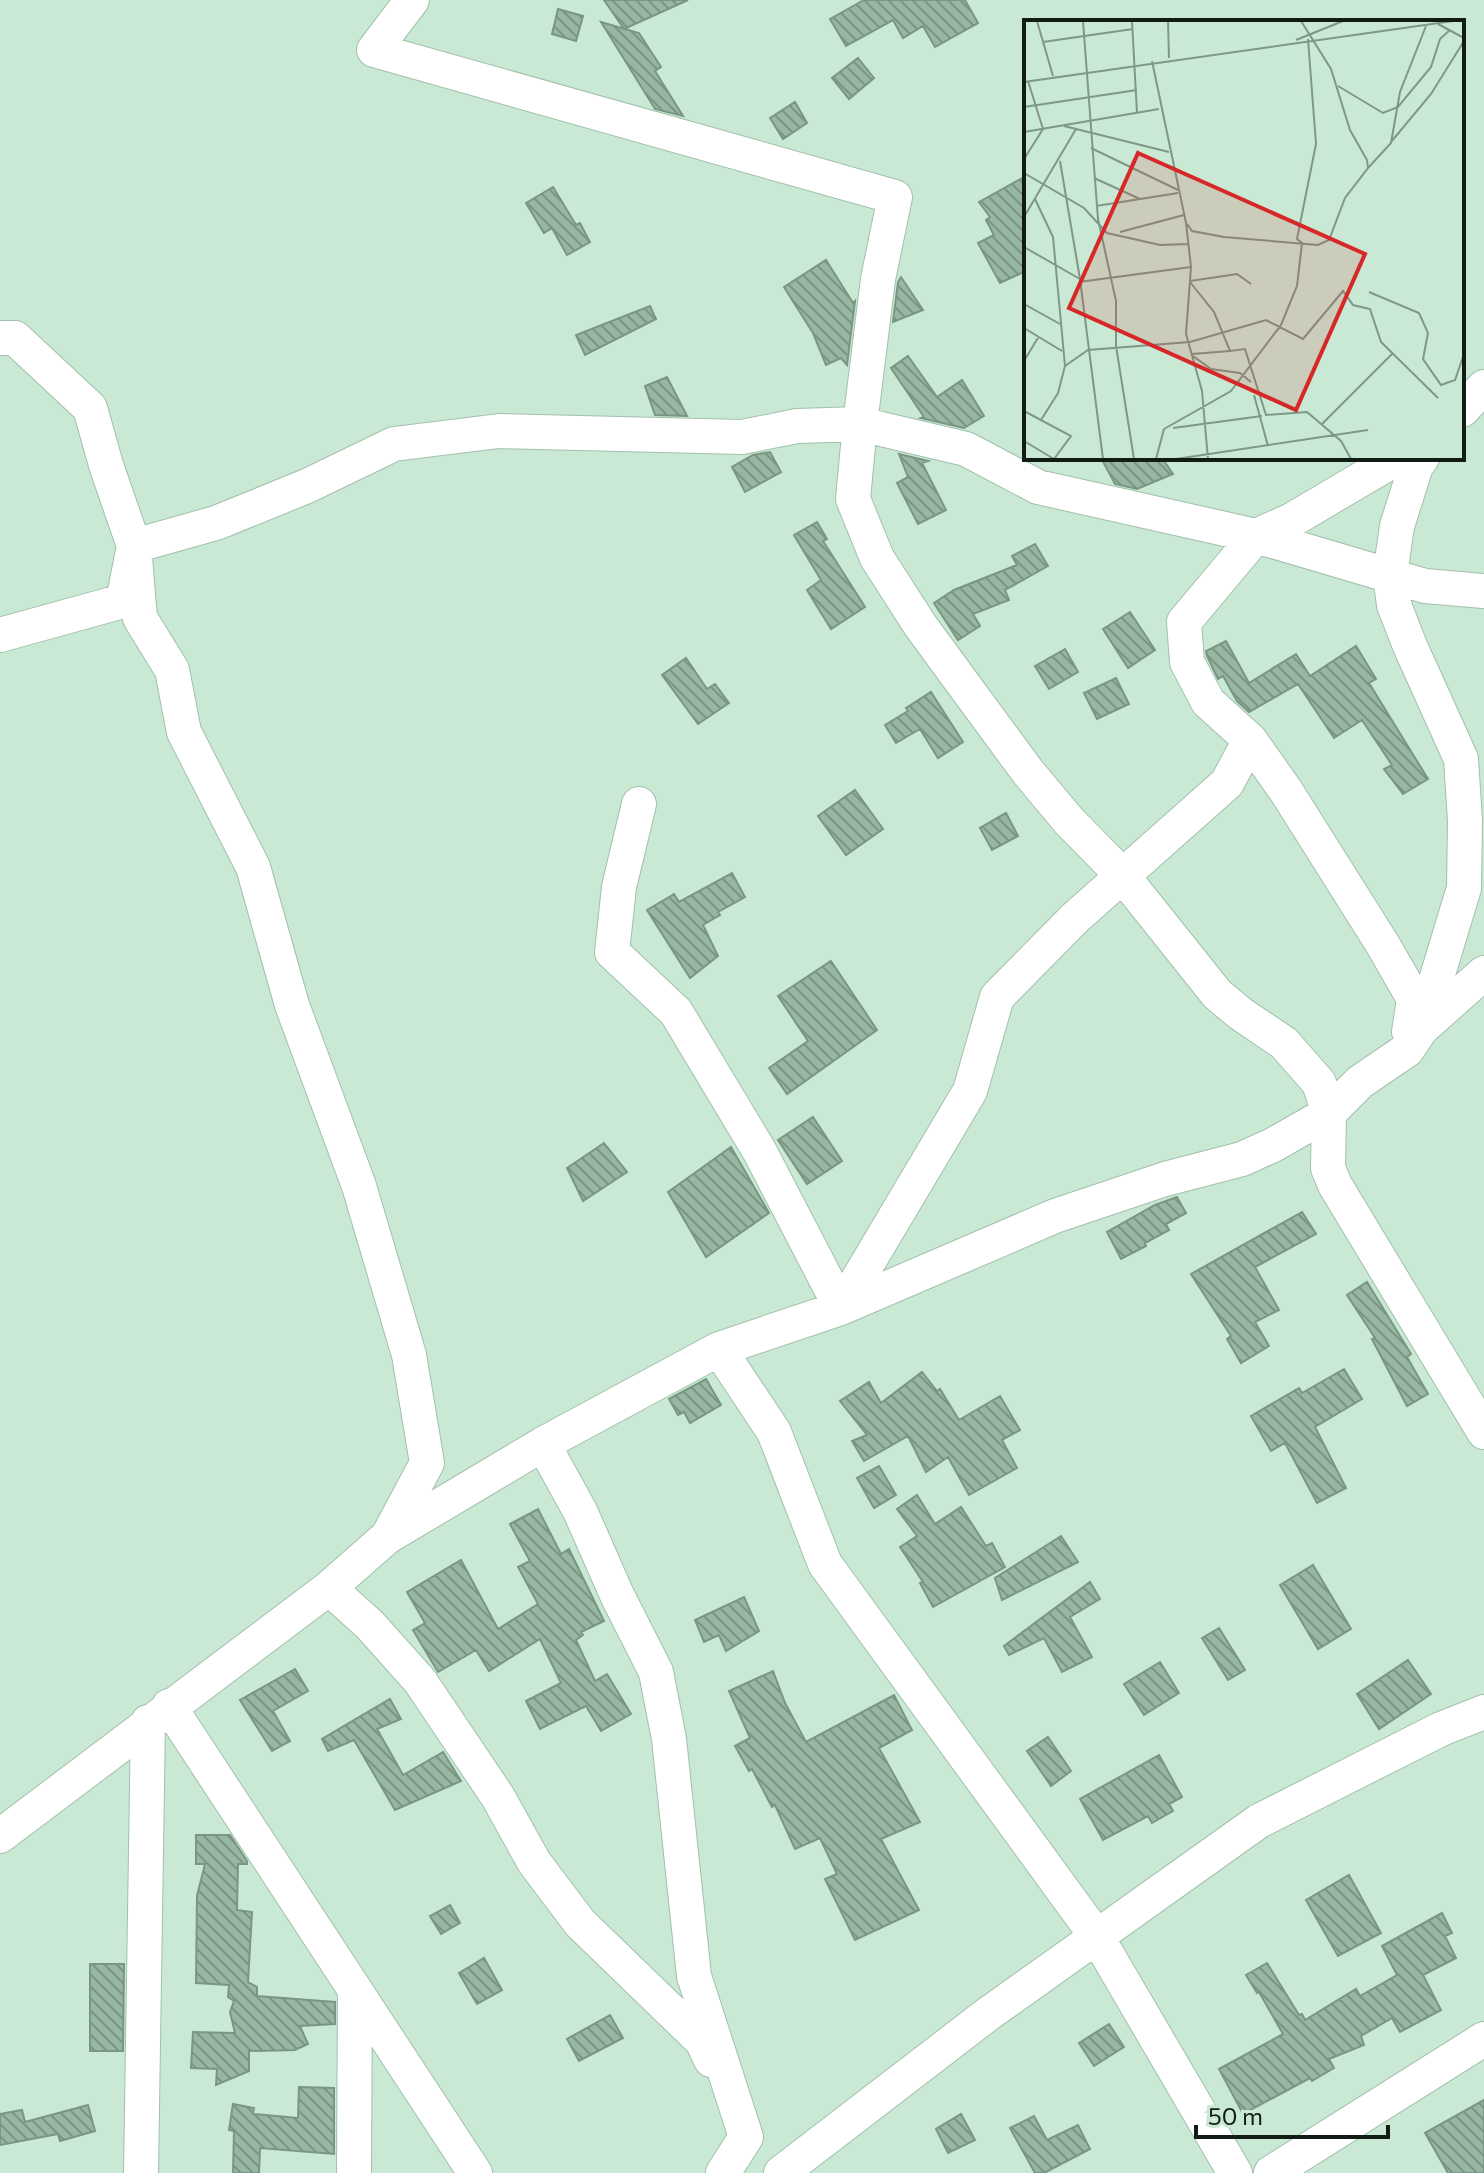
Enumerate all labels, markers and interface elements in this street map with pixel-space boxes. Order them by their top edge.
inset map [1024,20,1464,460]
scale bar [1196,2089,1388,2139]
text: 50 m [1208,2101,1263,2130]

